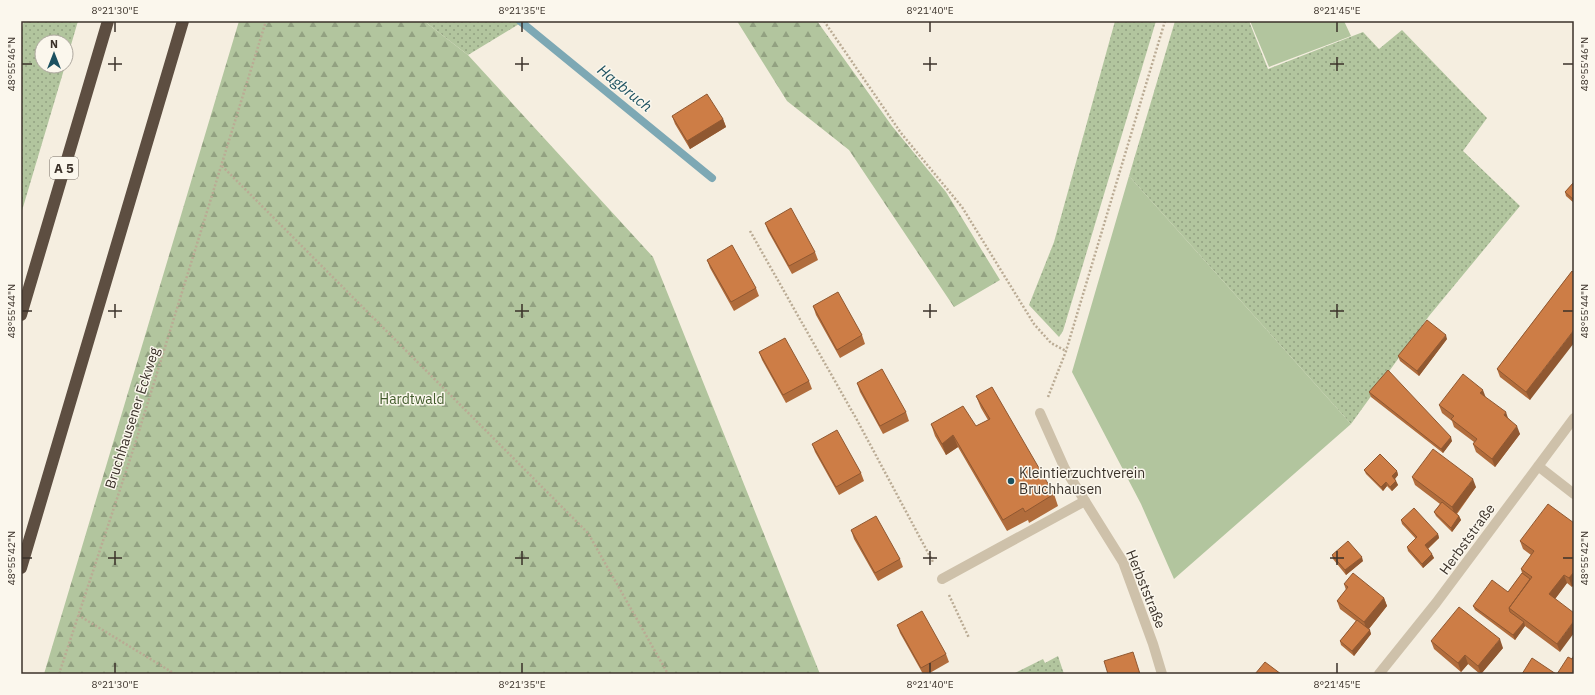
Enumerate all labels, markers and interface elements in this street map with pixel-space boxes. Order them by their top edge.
text: 8°21'30"E [91,4,139,17]
text: 8°21'35"E [498,4,546,17]
text: 8°21'40"E [906,4,954,17]
text: 8°21'45"E [1313,4,1361,17]
north arrow [34,34,74,74]
text: 48°55'46"N [5,37,18,91]
text: N [50,37,58,51]
text: 48°55'46"N [1578,37,1591,91]
water label: Hagbruch [594,60,656,116]
road number: A 5 [50,157,78,179]
text: 48°55'44"N [5,284,18,338]
text: 48°55'44"N [1578,284,1591,338]
street label: Bruchhausener Eckweg [101,345,164,491]
park label: Hardtwald [379,390,445,408]
place label: Kleintierzuchtverein Bruchhausen [1019,464,1145,498]
marker: Kleintierzuchtverein Bruchhausen [1006,476,1016,486]
street label: Herbststraße [1435,500,1499,578]
text: 48°55'42"N [5,531,18,585]
text: 48°55'42"N [1578,531,1591,585]
street label: Herbststraße [1122,547,1170,631]
text: 8°21'30"E [91,678,139,691]
text: 8°21'35"E [498,678,546,691]
text: 8°21'40"E [906,678,954,691]
text: 8°21'45"E [1313,678,1361,691]

